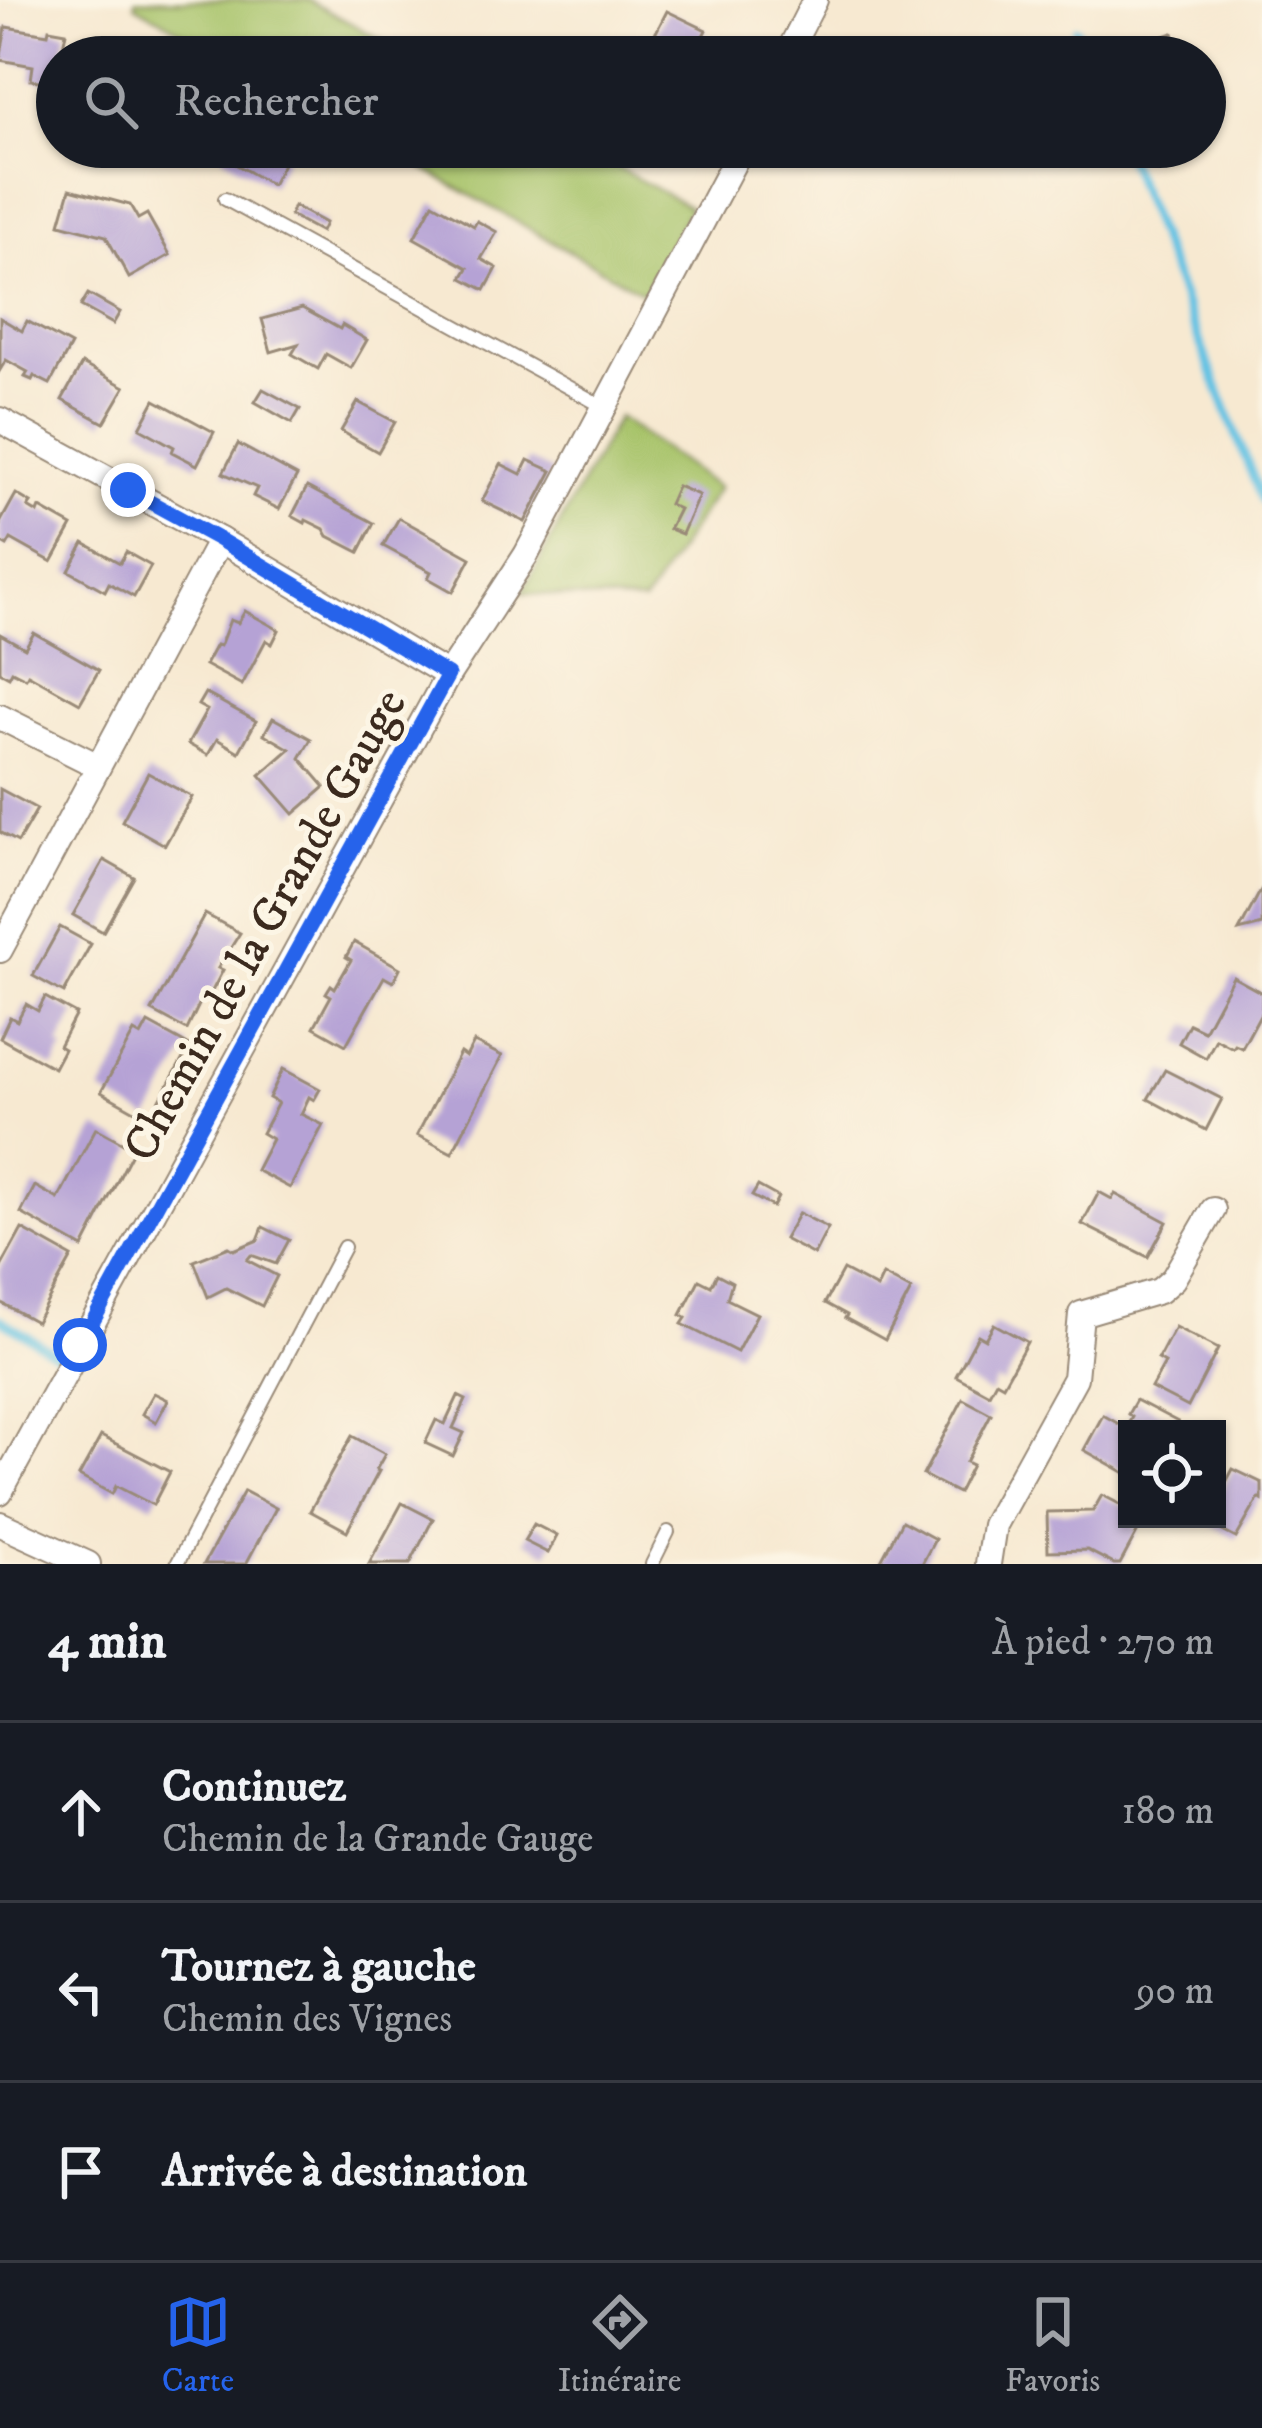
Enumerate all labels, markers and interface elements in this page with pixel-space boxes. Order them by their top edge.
search box [36,36,1226,168]
icon: search [78,69,144,135]
text: Rechercher [174,74,379,130]
route end [101,463,155,517]
street label: Chemin de la Grande Gauge [111,679,421,1172]
route start [53,1318,107,1372]
map controls [1118,1420,1226,1528]
button: locate [1118,1420,1226,1528]
text: 4 min [48,1610,166,1674]
text: À pied · 270 m [992,1618,1214,1667]
text: Continuez [162,1759,346,1815]
icon: ahead [48,1779,114,1845]
text: 180 m [1122,1787,1214,1836]
text: Chemin de la Grande Gauge [162,1815,594,1864]
text: Tournez à gauche [162,1939,476,1995]
icon: left [48,1959,114,2025]
text: 90 m [1136,1967,1214,2016]
text: Chemin des Vignes [162,1995,452,2044]
icon: arrive [48,2139,114,2205]
text: Arrivée à destination [162,2144,527,2200]
tab: Carte [162,2289,234,2402]
tab: Itinéraire [558,2289,681,2402]
tab: Favoris [1005,2289,1100,2402]

